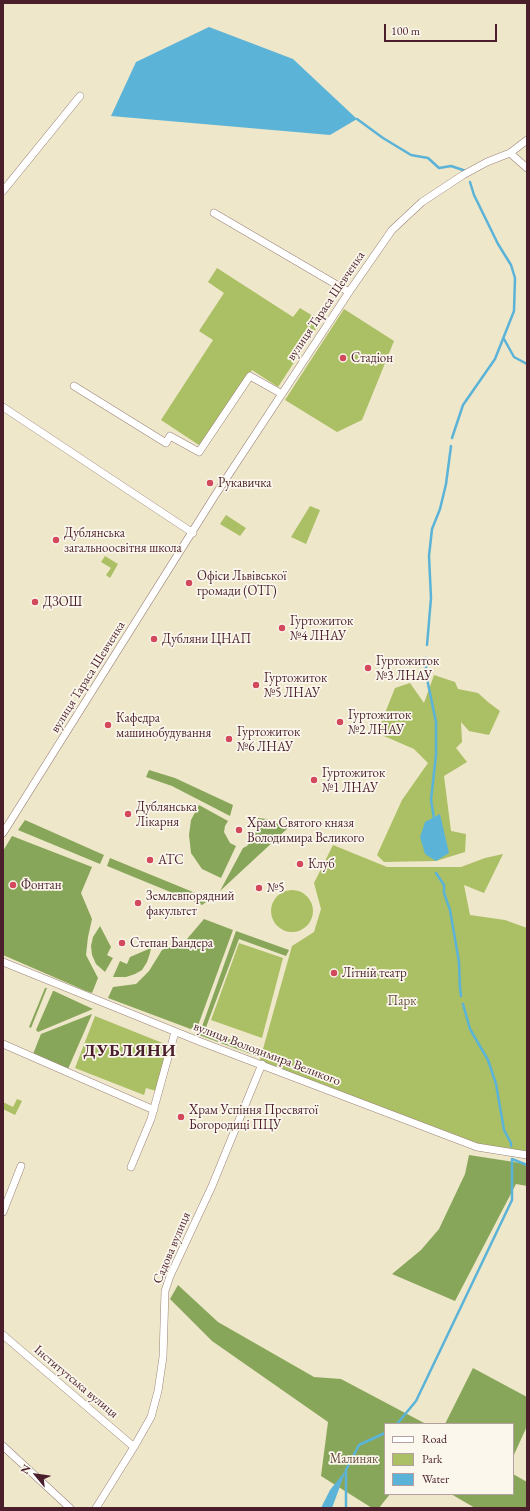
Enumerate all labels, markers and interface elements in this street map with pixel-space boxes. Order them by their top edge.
scale bar [386,16,499,42]
text: 100 m [391,23,420,39]
street label: вулиця Тараса Шевченка [284,248,368,364]
place label: Стадіон [351,350,393,366]
marker: Стадіон [338,353,348,363]
place label: Рукавичка [218,475,271,491]
marker: Рукавичка [205,478,215,488]
place label: Дублянська загальноосвітня школа [64,525,182,556]
marker: Дублянська загальноосвітня школа [51,535,61,545]
place label: Офіси Львівської громади (ОТГ) [197,568,287,599]
marker: Офіси Львівської громади (ОТГ) [184,578,194,588]
place label: ДЗОШ [43,594,82,610]
marker: ДЗОШ [30,597,40,607]
place label: Гуртожиток №4 ЛНАУ [290,613,353,644]
street label: вулиця Тараса Шевченка [47,618,129,736]
marker: Гуртожиток №4 ЛНАУ [277,623,287,633]
place label: Дубляни ЦНАП [162,631,251,647]
marker: Дубляни ЦНАП [149,634,159,644]
place label: Гуртожиток №3 ЛНАУ [376,653,439,684]
marker: Гуртожиток №3 ЛНАУ [363,663,373,673]
place label: Гуртожиток №5 ЛНАУ [264,670,327,701]
marker: Гуртожиток №5 ЛНАУ [251,680,261,690]
place label: Гуртожиток №2 ЛНАУ [348,707,411,738]
place label: Кафедра машинобудування [116,710,211,741]
marker: Гуртожиток №2 ЛНАУ [335,717,345,727]
marker: Кафедра машинобудування [103,720,113,730]
place label: Гуртожиток №6 ЛНАУ [237,724,300,755]
marker: Гуртожиток №6 ЛНАУ [224,734,234,744]
place label: Гуртожиток №1 ЛНАУ [322,765,385,796]
marker: Гуртожиток №1 ЛНАУ [309,775,319,785]
place label: Дублянська Лікарня [136,799,197,830]
marker: Дублянська Лікарня [123,809,133,819]
place label: Храм Святого князя Володимира Великого [247,815,364,846]
marker: Храм Святого князя Володимира Великого [234,825,244,835]
place label: АТС [158,852,183,868]
marker: АТС [145,855,155,865]
place label: Клуб [308,856,335,872]
marker: Клуб [295,859,305,869]
place label: Фонтан [21,877,61,893]
marker: Фонтан [8,880,18,890]
place label: №5 [267,880,285,896]
marker: №5 [254,883,264,893]
place label: Землевпорядний факультет [146,888,234,919]
marker: Землевпорядний факультет [133,898,143,908]
place label: Степан Бандера [130,935,213,951]
marker: Степан Бандера [117,938,127,948]
place label: Літній театр [342,965,407,981]
marker: Літній театр [329,968,339,978]
park label: Парк [388,993,416,1009]
street label: вулиця Володимира Великого [191,1019,343,1089]
district label: ДУБЛЯНИ [83,1041,177,1061]
place label: Храм Успіння Пресвятої Богородиці ПЦУ [189,1102,318,1133]
marker: Храм Успіння Пресвятої Богородиці ПЦУ [176,1112,186,1122]
street label: Садова вулиця [150,1210,194,1286]
street label: Інститутська вулиця [31,1342,121,1422]
legend [384,1423,514,1495]
text: Road [422,1431,447,1447]
park label: Малиняк [330,1451,378,1467]
text: Park [422,1451,442,1467]
north arrow [16,1455,56,1495]
text: N [17,1462,34,1476]
text: Water [422,1471,449,1487]

